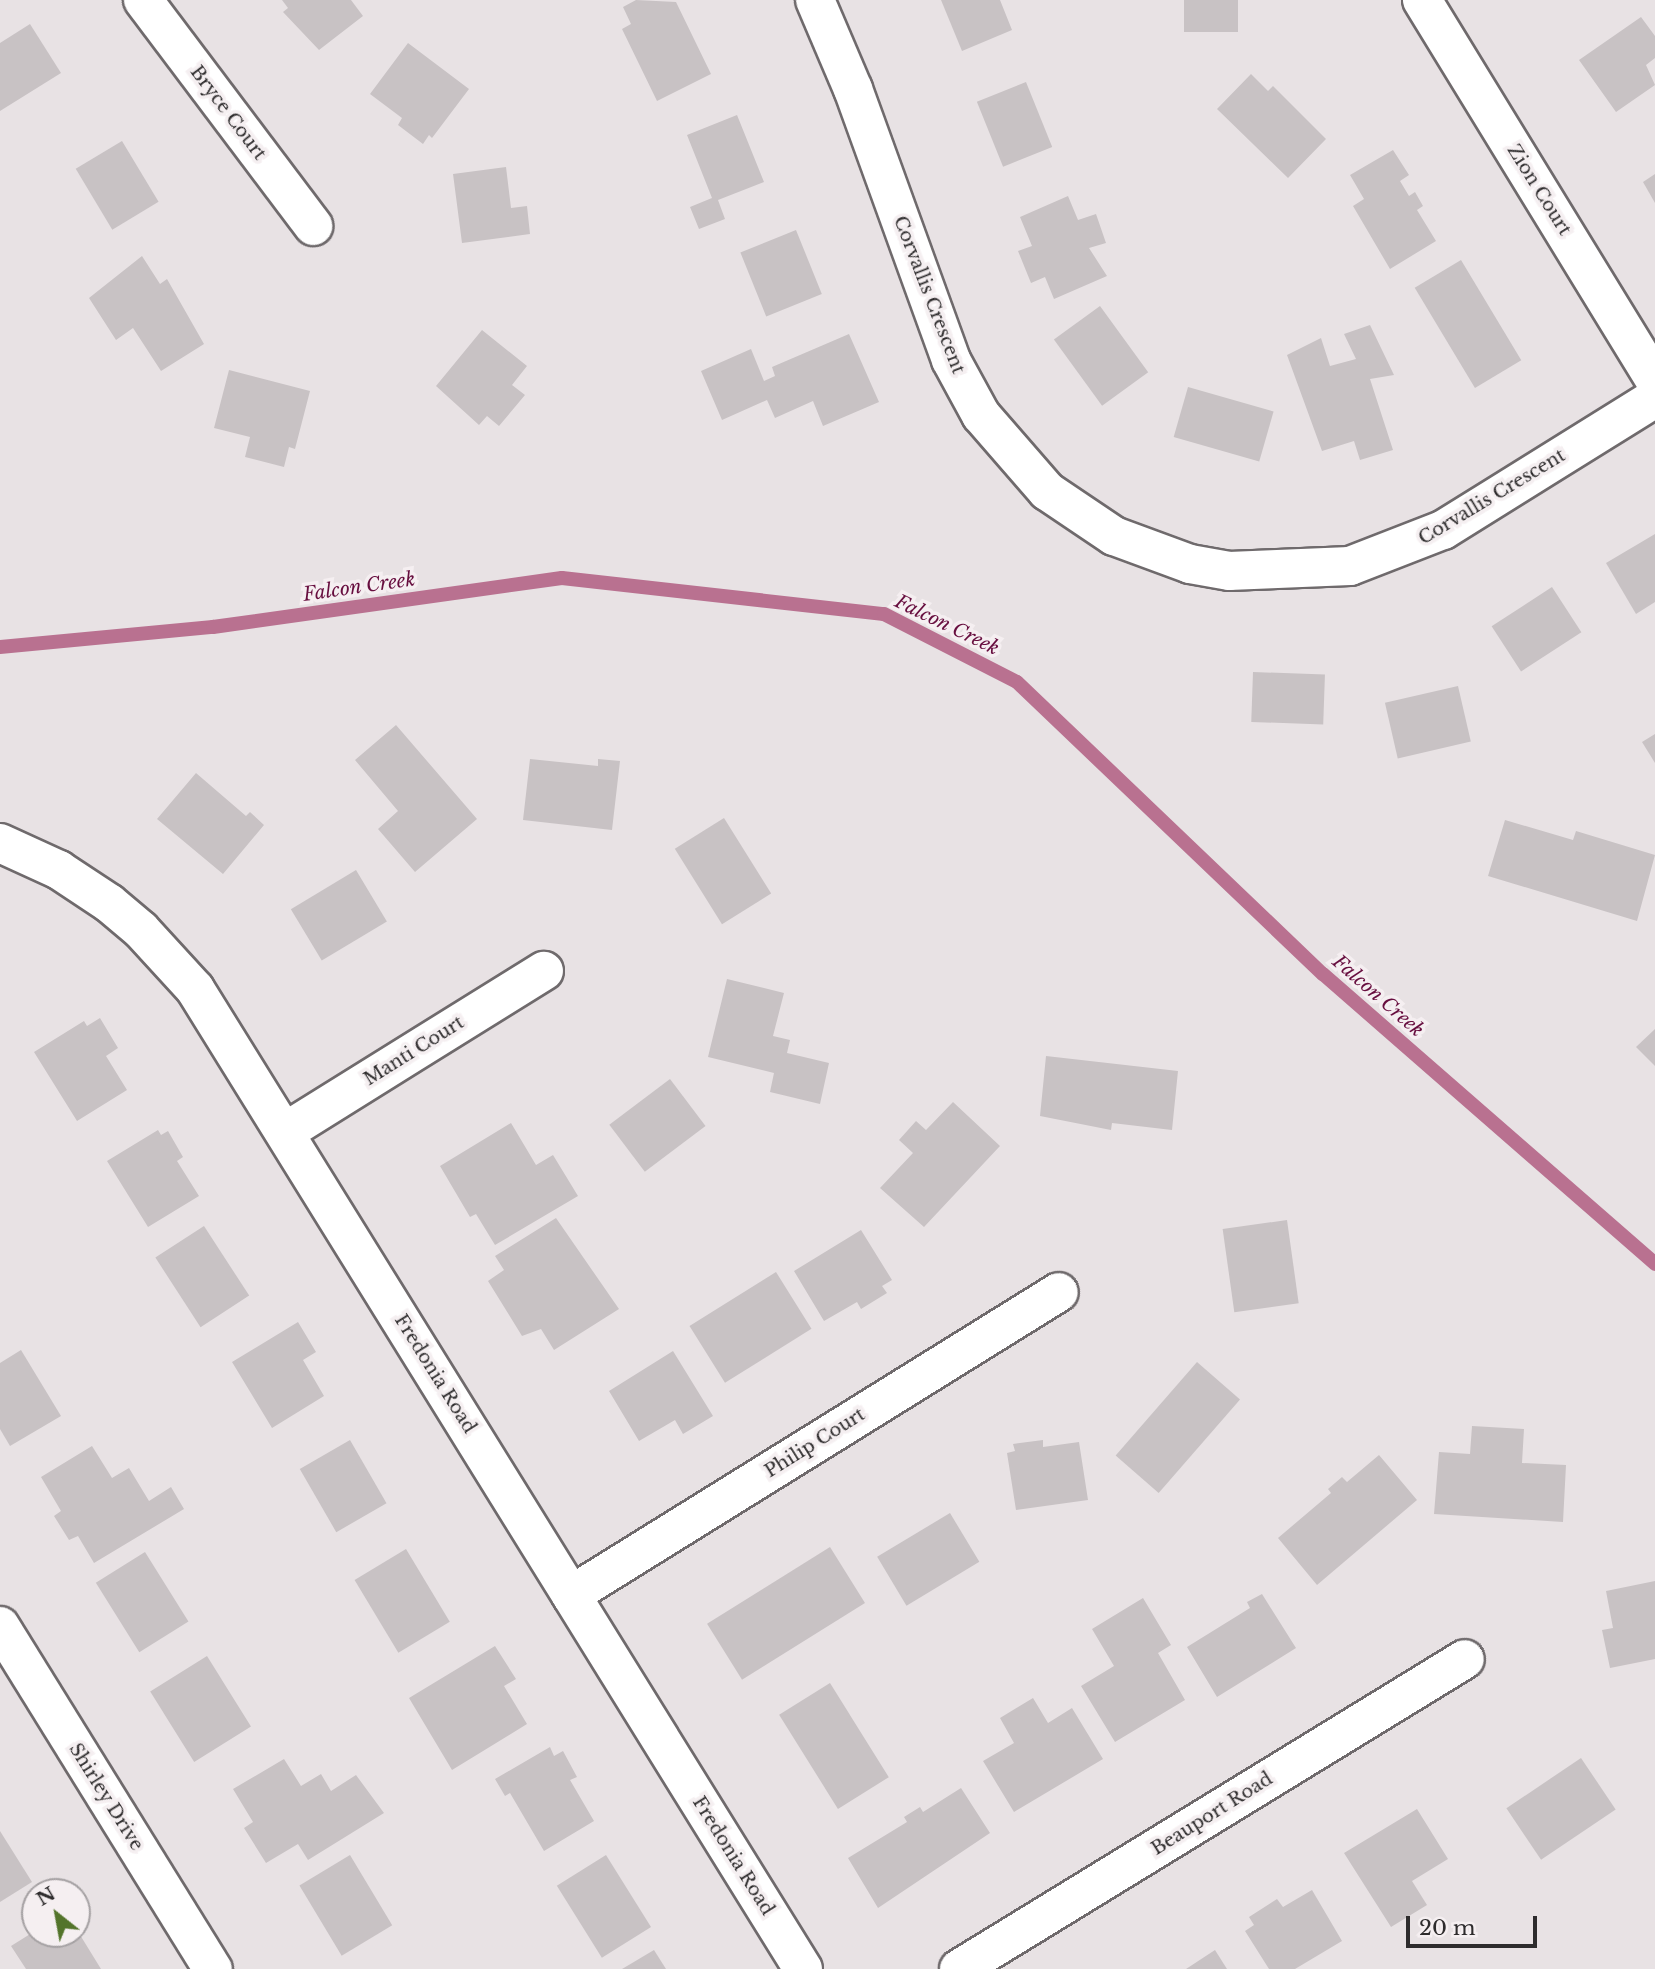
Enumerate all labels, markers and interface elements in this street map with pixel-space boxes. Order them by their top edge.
street label: Bryce Court [186,62,270,164]
street label: Zion Court [1503,141,1575,239]
street label: Corvallis Crescent [889,213,969,377]
street label: Corvallis Crescent [1415,445,1569,549]
water label: Falcon Creek [301,568,417,606]
water label: Falcon Creek [891,590,1003,660]
water label: Falcon Creek [1328,950,1428,1042]
street label: Manti Court [360,1012,468,1090]
street label: Fredonia Road [390,1311,480,1437]
street label: Philip Court [761,1404,869,1482]
street label: Shirley Drive [64,1739,148,1855]
street label: Beauport Road [1148,1768,1276,1860]
street label: Fredonia Road [688,1793,778,1919]
north arrow [21,1878,91,1948]
text: N [32,1882,60,1911]
scale bar [1410,1902,1541,1946]
text: 20 m [1419,1915,1476,1941]

